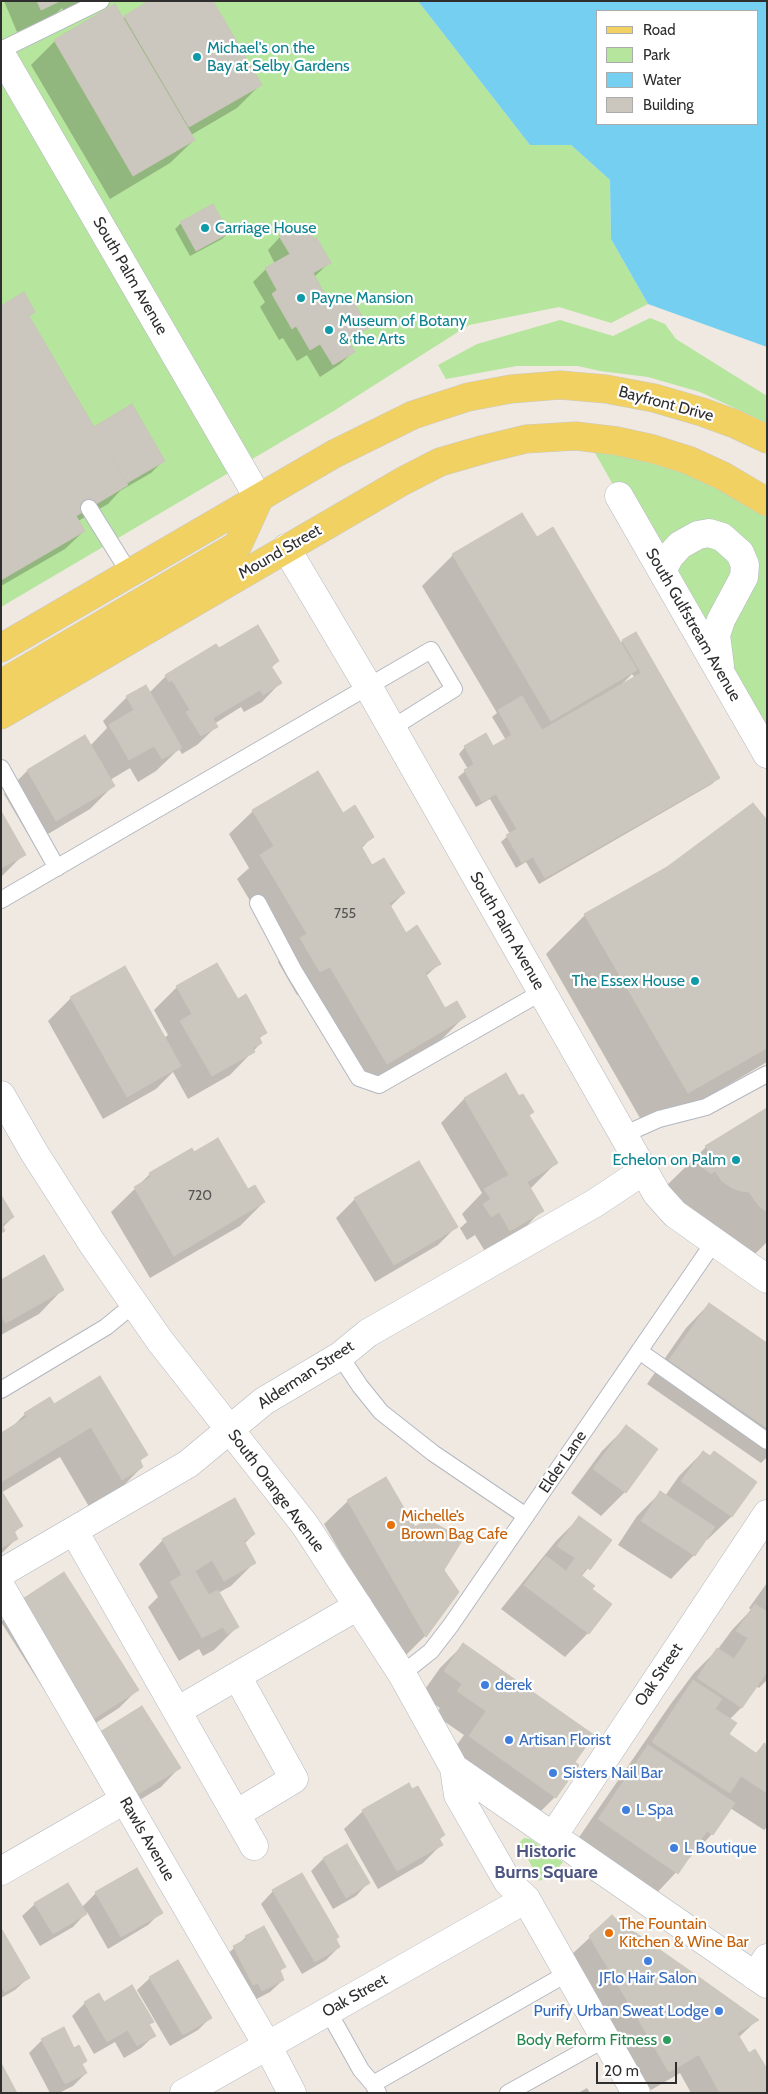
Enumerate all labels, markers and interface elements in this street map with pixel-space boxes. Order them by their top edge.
legend [596,10,758,125]
text: Road [643,21,676,39]
place label: Michael's on the Bay at Selby Gardens [207,38,350,76]
text: Park [643,46,670,64]
marker: Michael's on the Bay at Selby Gardens [191,51,203,63]
text: Water [643,71,681,89]
text: Building [643,96,694,114]
street label: South Palm Avenue [88,214,172,338]
place label: Carriage House [215,218,317,238]
marker: Carriage House [199,222,211,234]
place label: Payne Mansion [311,288,413,308]
marker: Payne Mansion [295,292,307,304]
place label: Museum of Botany & the Arts [339,311,467,349]
marker: Museum of Botany & the Arts [323,324,335,336]
street label: Bayfront Drive [616,382,716,426]
street label: Mound Street [235,521,325,583]
street label: South Gulfstream Avenue [641,545,745,705]
street label: South Palm Avenue [465,869,549,993]
house number: 755 [334,906,356,922]
place label: The Essex House [572,971,685,991]
marker: The Essex House [689,975,701,987]
place label: Echelon on Palm [612,1150,726,1170]
marker: Echelon on Palm [730,1154,742,1166]
house number: 720 [188,1188,212,1204]
street label: Alderman Street [254,1337,358,1413]
street label: South Orange Avenue [224,1426,328,1556]
street label: Elder Lane [535,1427,591,1497]
place label: Michelle’s Brown Bag Cafe [401,1506,508,1544]
marker: Michelle’s Brown Bag Cafe [385,1519,397,1531]
street label: Oak Street [631,1640,687,1710]
place label: derek [495,1675,532,1695]
marker: derek [479,1679,491,1691]
place label: Artisan Florist [519,1730,611,1750]
marker: Artisan Florist [503,1734,515,1746]
place label: Sisters Nail Bar [563,1763,663,1783]
marker: Sisters Nail Bar [547,1767,559,1779]
street label: Rawls Avenue [115,1794,179,1884]
place label: L Spa [636,1800,673,1820]
marker: L Spa [620,1804,632,1816]
place label: L Boutique [684,1838,757,1858]
district label: Historic Burns Square [494,1841,598,1884]
marker: L Boutique [668,1842,680,1854]
place label: The Fountain Kitchen & Wine Bar [619,1914,749,1952]
marker: The Fountain Kitchen & Wine Bar [603,1927,615,1939]
marker: JFlo Hair Salon [642,1955,654,1967]
place label: JFlo Hair Salon [599,1968,697,1988]
street label: Oak Street [319,1970,391,2022]
place label: Purify Urban Sweat Lodge [534,2001,709,2021]
marker: Purify Urban Sweat Lodge [713,2005,725,2017]
place label: Body Reform Fitness [517,2030,657,2050]
marker: Body Reform Fitness [661,2034,673,2046]
scale bar [598,2052,679,2084]
text: 20 m [604,2062,639,2080]

